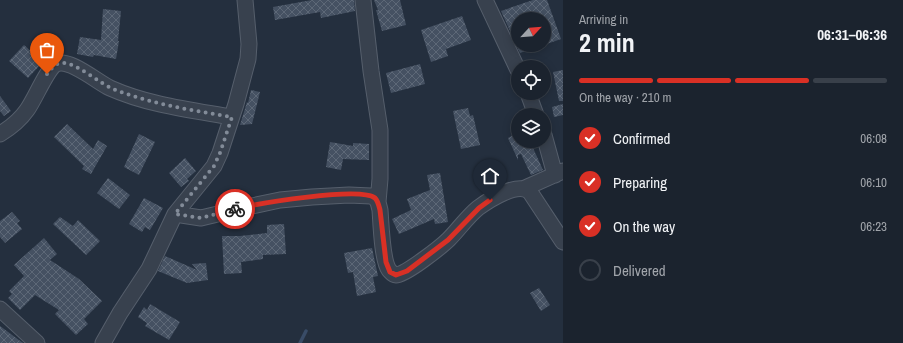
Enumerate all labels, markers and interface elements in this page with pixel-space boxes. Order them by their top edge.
text: Arriving in [579,11,628,28]
north arrow [511,12,551,52]
map controls [511,12,551,148]
text: 06:31–06:36 [817,24,887,45]
text: 2 min [579,25,635,60]
pin [30,33,64,74]
icon: bag [36,39,58,61]
button: locate [511,60,551,100]
text: On the way · 210 m [579,89,671,106]
button: layers [511,108,551,148]
icon: check [579,127,601,149]
text: Confirmed [613,128,670,149]
text: 06:08 [860,130,887,147]
pin [473,159,507,200]
icon: home [479,165,501,187]
icon: check [579,171,601,193]
text: Preparing [613,172,667,193]
text: 06:10 [860,174,887,191]
courier [215,189,255,229]
icon: bike [224,198,246,220]
icon: check [579,215,601,237]
text: On the way [613,216,675,237]
text: 06:23 [860,218,887,235]
text: Delivered [613,260,666,281]

